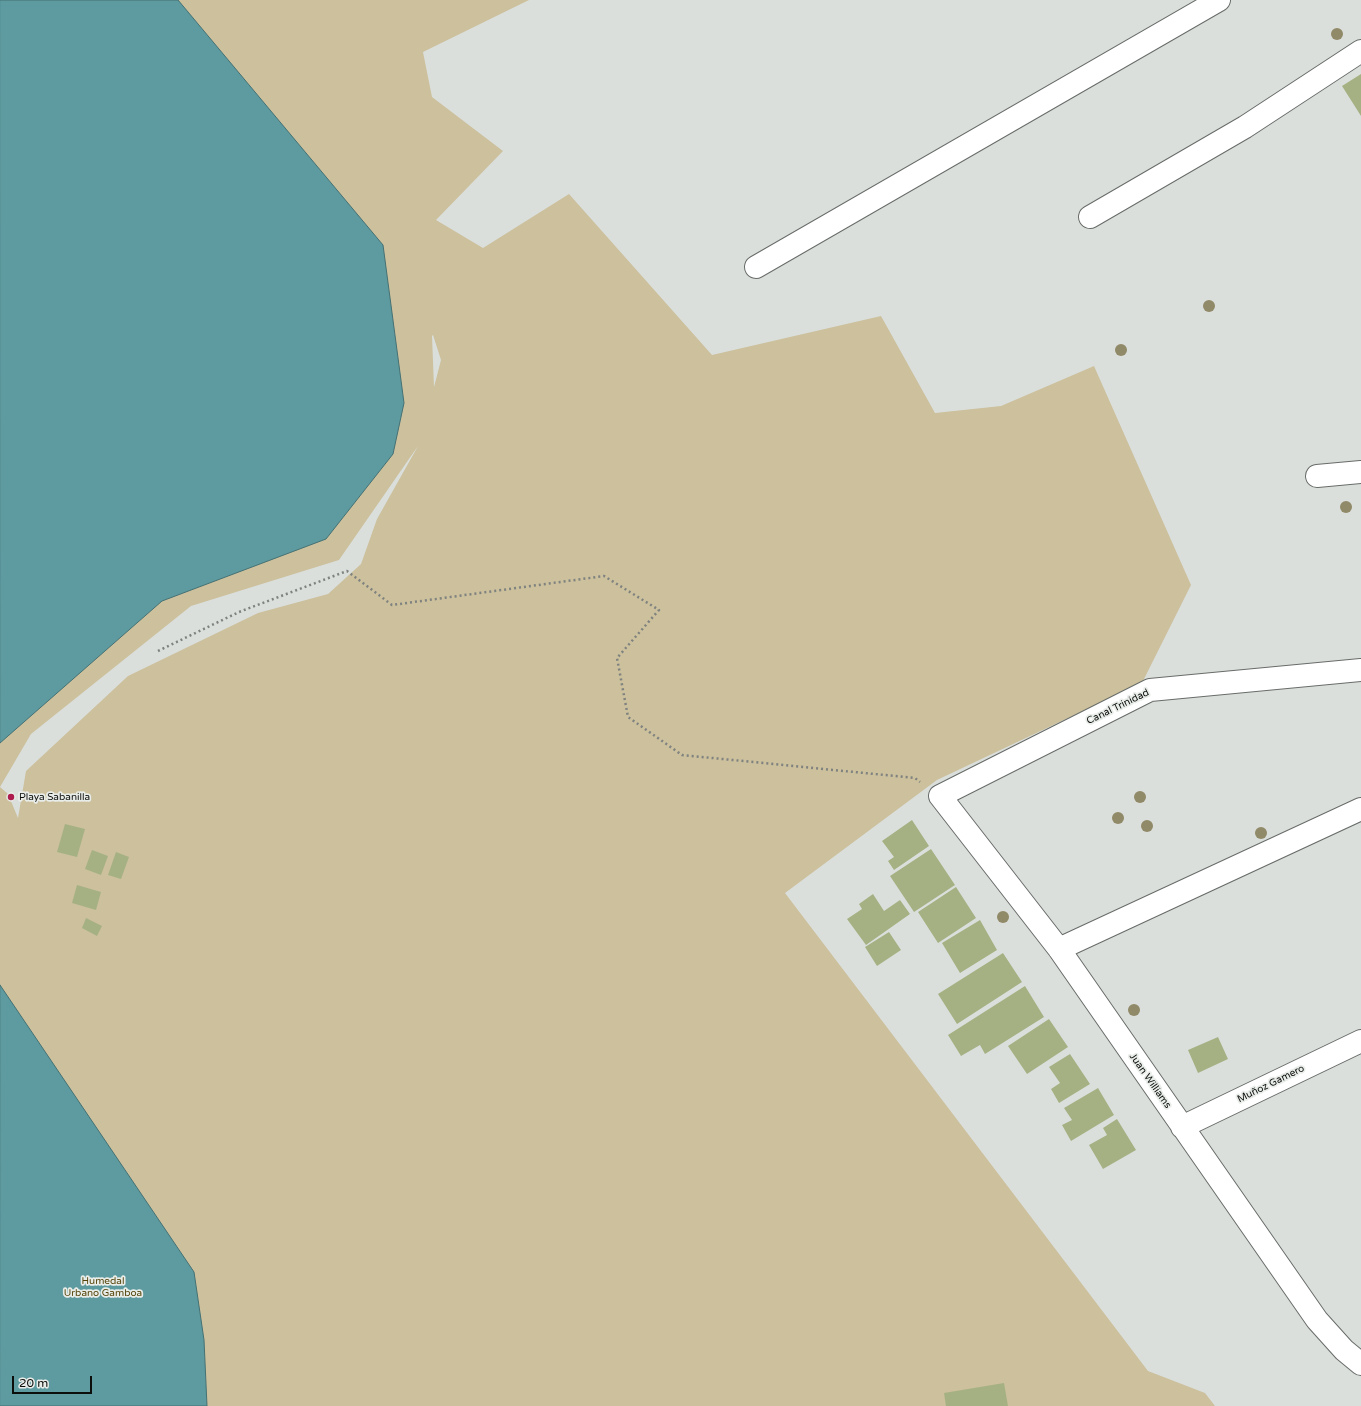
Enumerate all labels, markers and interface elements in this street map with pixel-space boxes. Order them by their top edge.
street label: Canal Trinidad [1085,687,1151,727]
place label: Playa Sabanilla [19,791,90,803]
marker: Playa Sabanilla [6,792,16,802]
street label: Juan Williams [1127,1051,1173,1111]
street label: Muñoz Gamero [1235,1063,1307,1105]
park label: Humedal Urbano Gamboa [64,1275,142,1298]
scale bar [14,1368,94,1394]
text: 20 m [19,1376,48,1390]

